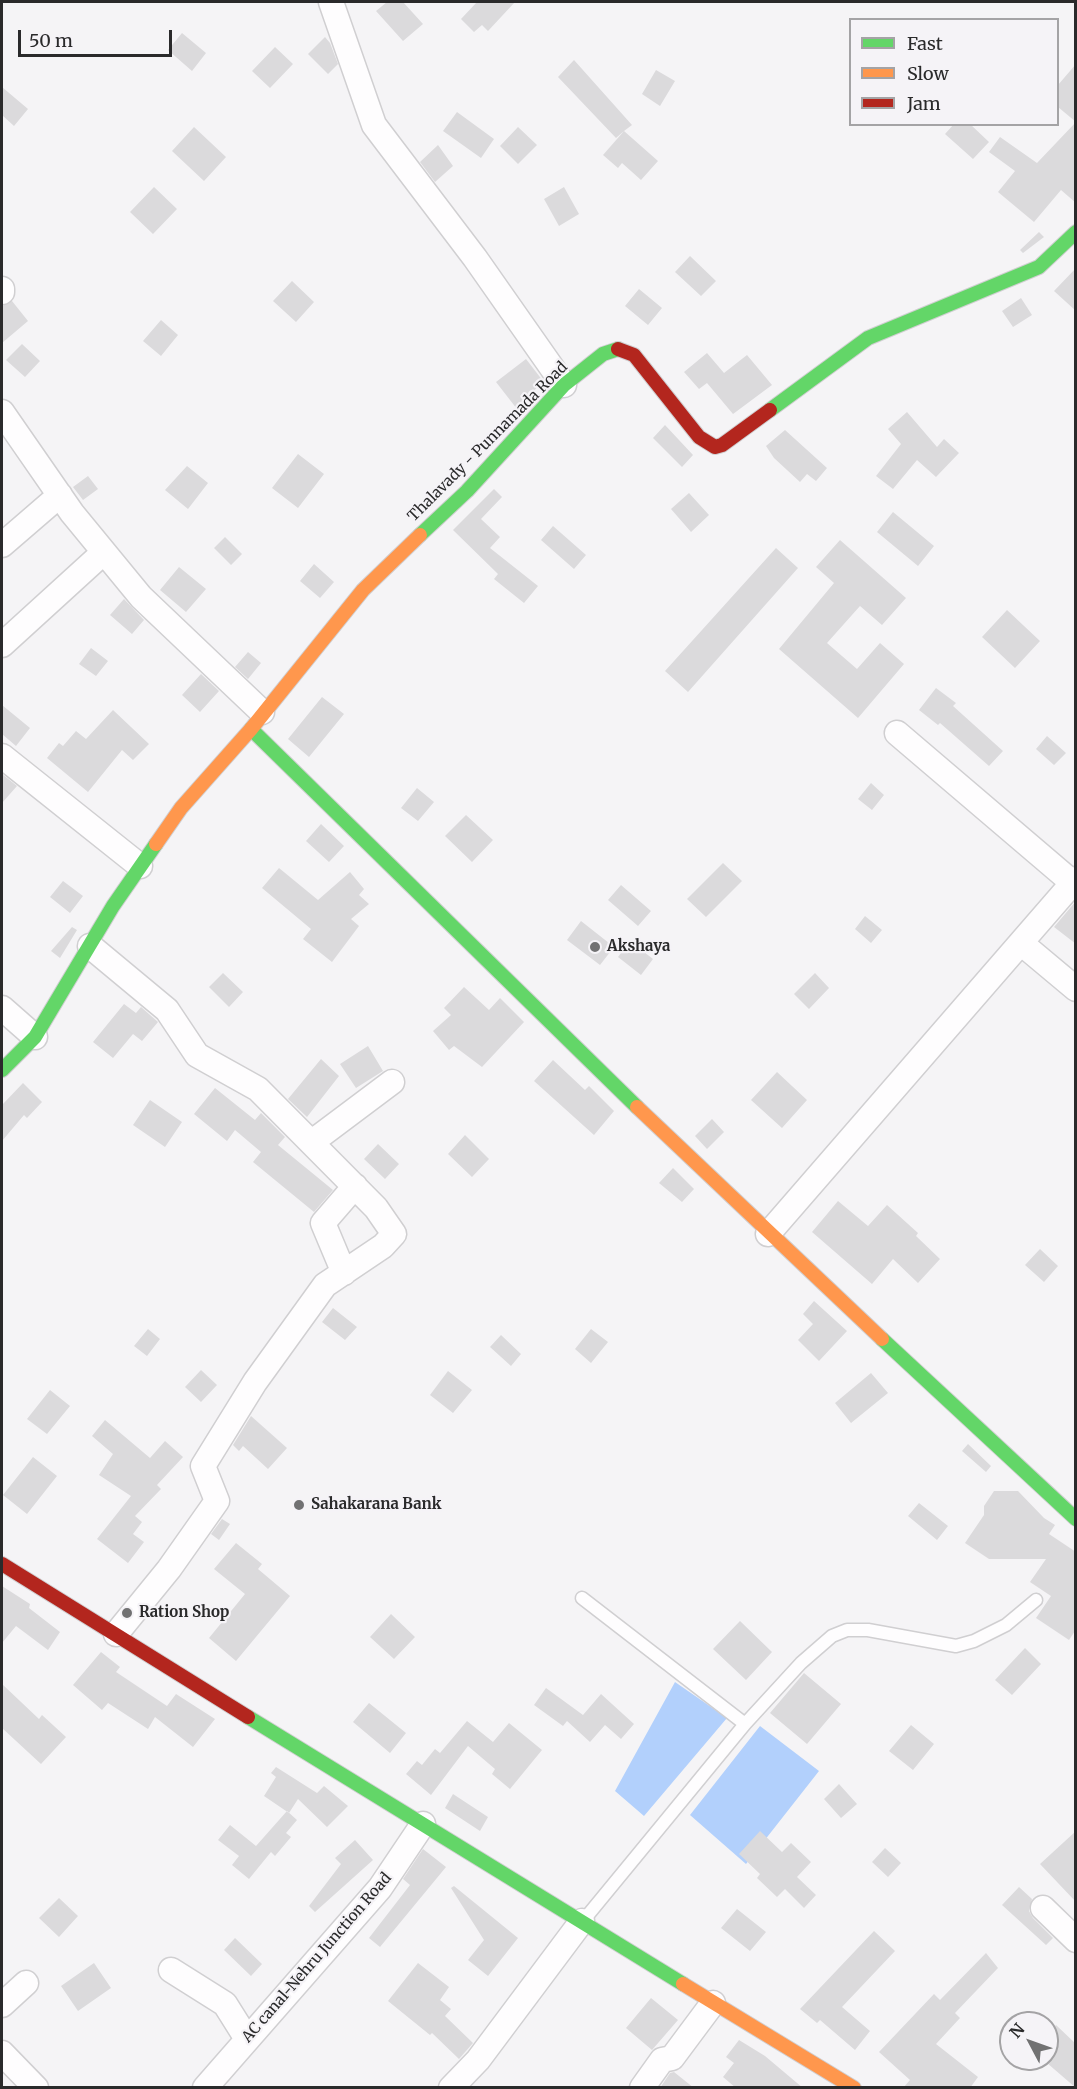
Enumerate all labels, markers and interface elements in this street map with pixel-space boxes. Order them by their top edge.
scale bar [21,18,176,56]
legend [849,18,1059,126]
text: 50 m [29,29,73,52]
text: Fast [907,32,943,55]
text: Slow [907,62,949,85]
text: Jam [907,92,941,115]
street label: Thalavady - Punnamada Road [404,358,572,526]
place label: Akshaya [607,938,670,956]
marker: Akshaya [588,940,602,954]
place label: Sahakarana Bank [311,1496,441,1514]
marker: Sahakarana Bank [292,1498,306,1512]
place label: Ration Shop [139,1604,229,1622]
marker: Ration Shop [120,1606,134,1620]
street label: AC canal-Nehru Junction Road [238,1870,396,2046]
north arrow [999,2011,1059,2071]
text: N [1005,2019,1029,2042]

